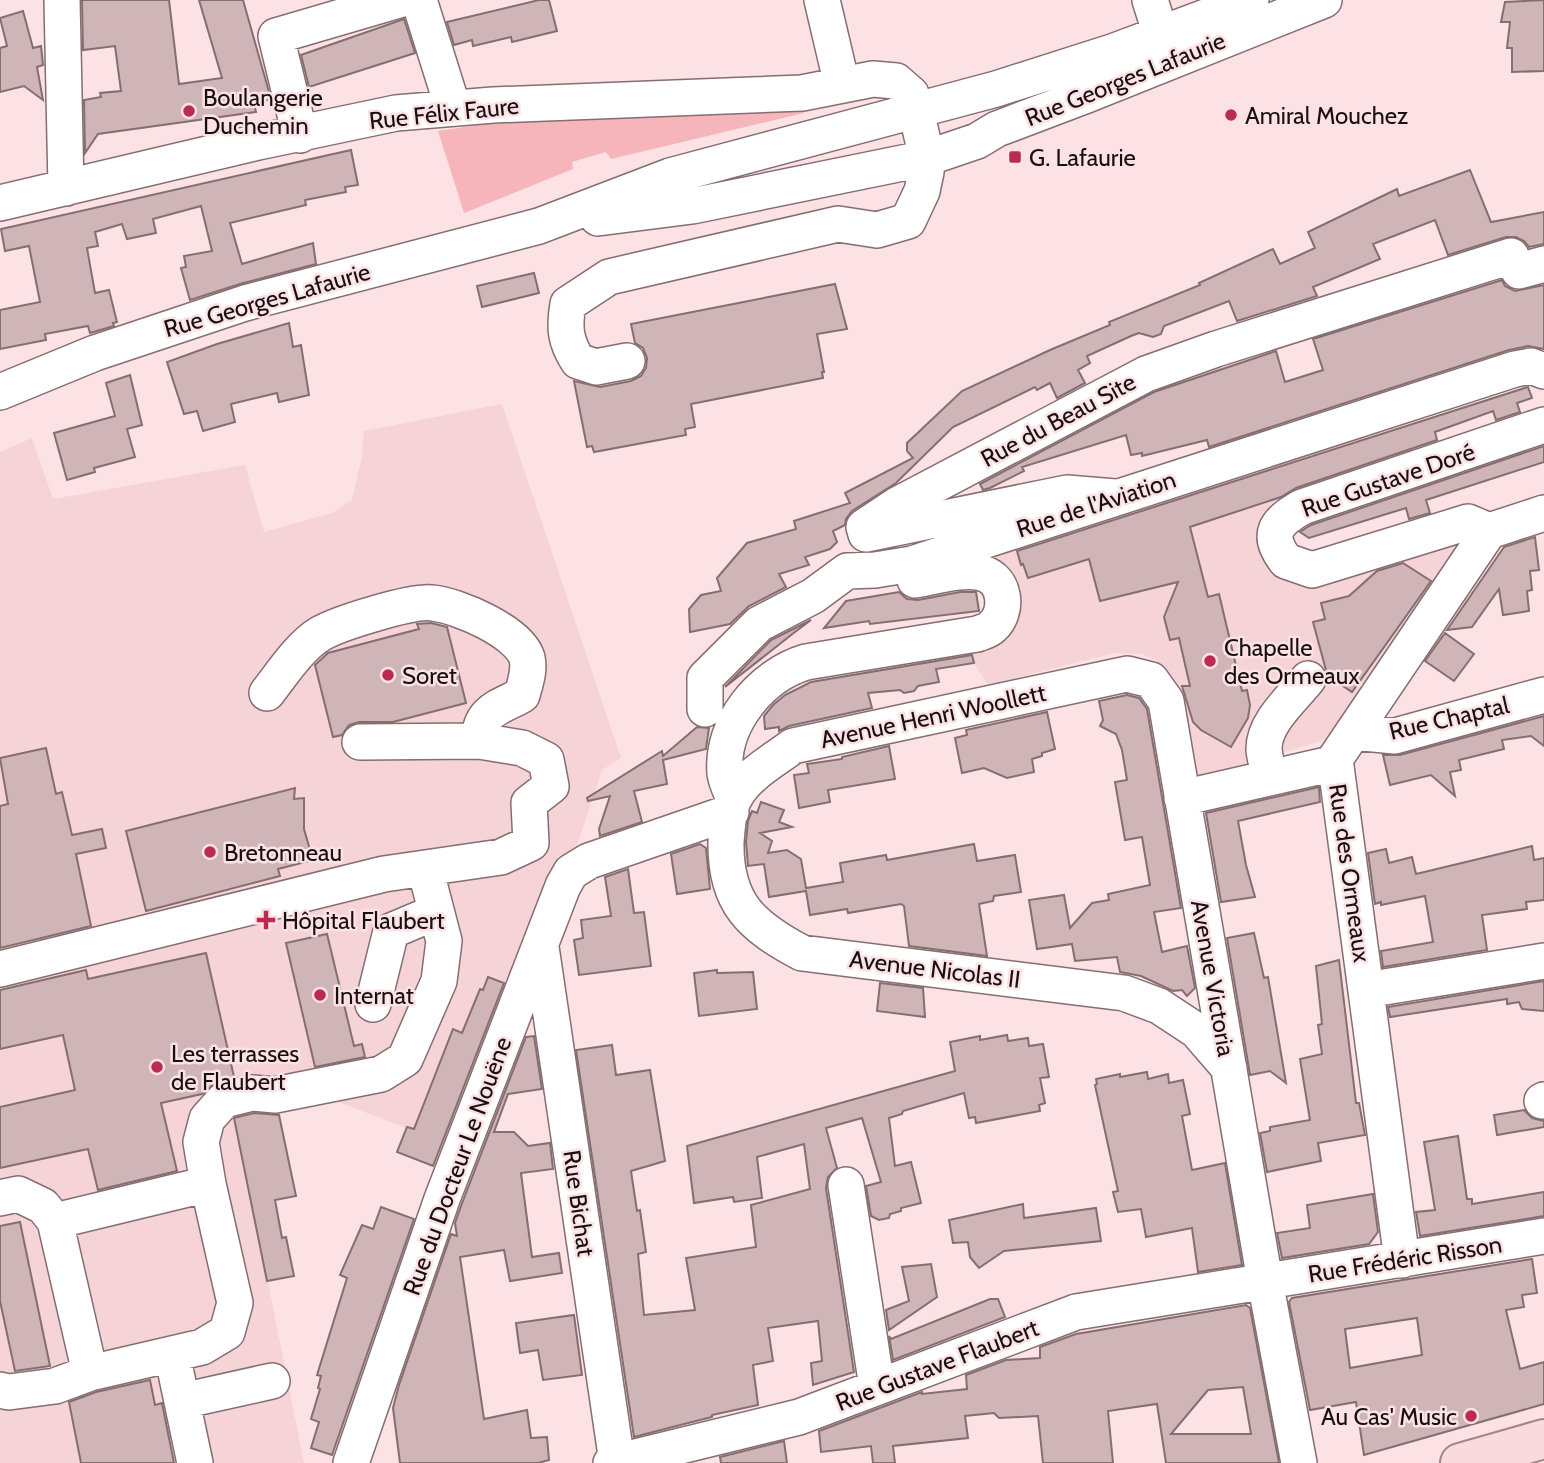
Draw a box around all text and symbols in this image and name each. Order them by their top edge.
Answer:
street label: Rue Georges Lafaurie [1021,26,1229,132]
place label: Boulangerie Duchemin [203,83,323,140]
street label: Rue Félix Faure [368,91,520,135]
place label: Amiral Mouchez [1245,101,1408,130]
marker: Boulangerie Duchemin [181,103,197,119]
marker: Amiral Mouchez [1223,107,1239,123]
place label: G. Lafaurie [1029,143,1136,172]
marker: G. Lafaurie [1007,149,1023,165]
street label: Rue Georges Lafaurie [161,257,373,343]
street label: Rue du Beau Site [976,367,1140,473]
street label: Rue Gustave Doré [1297,437,1479,523]
street label: Rue de l'Aviation [1013,465,1179,543]
place label: Chapelle des Ormeaux [1224,633,1360,690]
marker: Chapelle des Ormeaux [1202,653,1218,669]
place label: Soret [402,661,457,690]
marker: Soret [380,667,396,683]
street label: Avenue Henri Woollett [818,678,1048,754]
street label: Rue Chaptal [1386,690,1512,746]
street label: Rue des Ormeaux [1323,782,1377,965]
place label: Bretonneau [224,838,342,867]
marker: Bretonneau [202,844,218,860]
street label: Avenue Victoria [1185,897,1241,1059]
place label: Hôpital Flaubert [282,906,445,935]
marker: Hôpital Flaubert [256,910,276,930]
street label: Avenue Nicolas II [848,944,1022,994]
place label: Internat [334,981,414,1010]
marker: Internat [312,987,328,1003]
street label: Rue du Docteur Le Nouëne [397,1033,517,1299]
place label: Les terrasses de Flaubert [171,1039,299,1096]
marker: Les terrasses de Flaubert [149,1059,165,1075]
street label: Rue Bichat [557,1148,601,1258]
street label: Rue Frédéric Risson [1306,1229,1504,1289]
street label: Rue Gustave Flaubert [831,1313,1043,1417]
place label: Au Cas' Music [1321,1402,1457,1431]
marker: Au Cas' Music [1463,1408,1479,1424]

